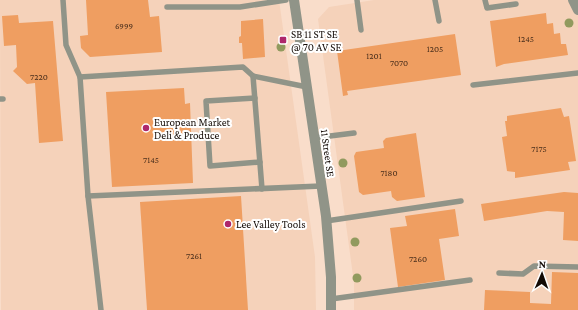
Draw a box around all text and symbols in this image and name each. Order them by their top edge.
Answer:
house number: 6999 [115,21,133,31]
place label: SB 11 ST SE @ 70 AV SE [291,28,342,54]
house number: 1245 [518,34,534,44]
marker: SB 11 ST SE @ 70 AV SE [278,35,288,45]
house number: 1205 [427,44,443,54]
house number: 1201 [366,51,382,61]
house number: 7070 [390,58,408,68]
house number: 7220 [30,72,48,82]
place label: European Market Deli & Produce [154,116,231,141]
marker: European Market Deli & Produce [141,123,151,133]
street label: 11 Street SE [319,128,337,178]
house number: 7175 [531,144,547,154]
house number: 7145 [143,155,159,165]
house number: 7180 [380,168,398,178]
place label: Lee Valley Tools [236,218,306,231]
marker: Lee Valley Tools [223,219,233,229]
house number: 7261 [186,251,202,261]
house number: 7260 [409,254,427,264]
north arrow [522,254,562,294]
text: N [538,258,547,270]

